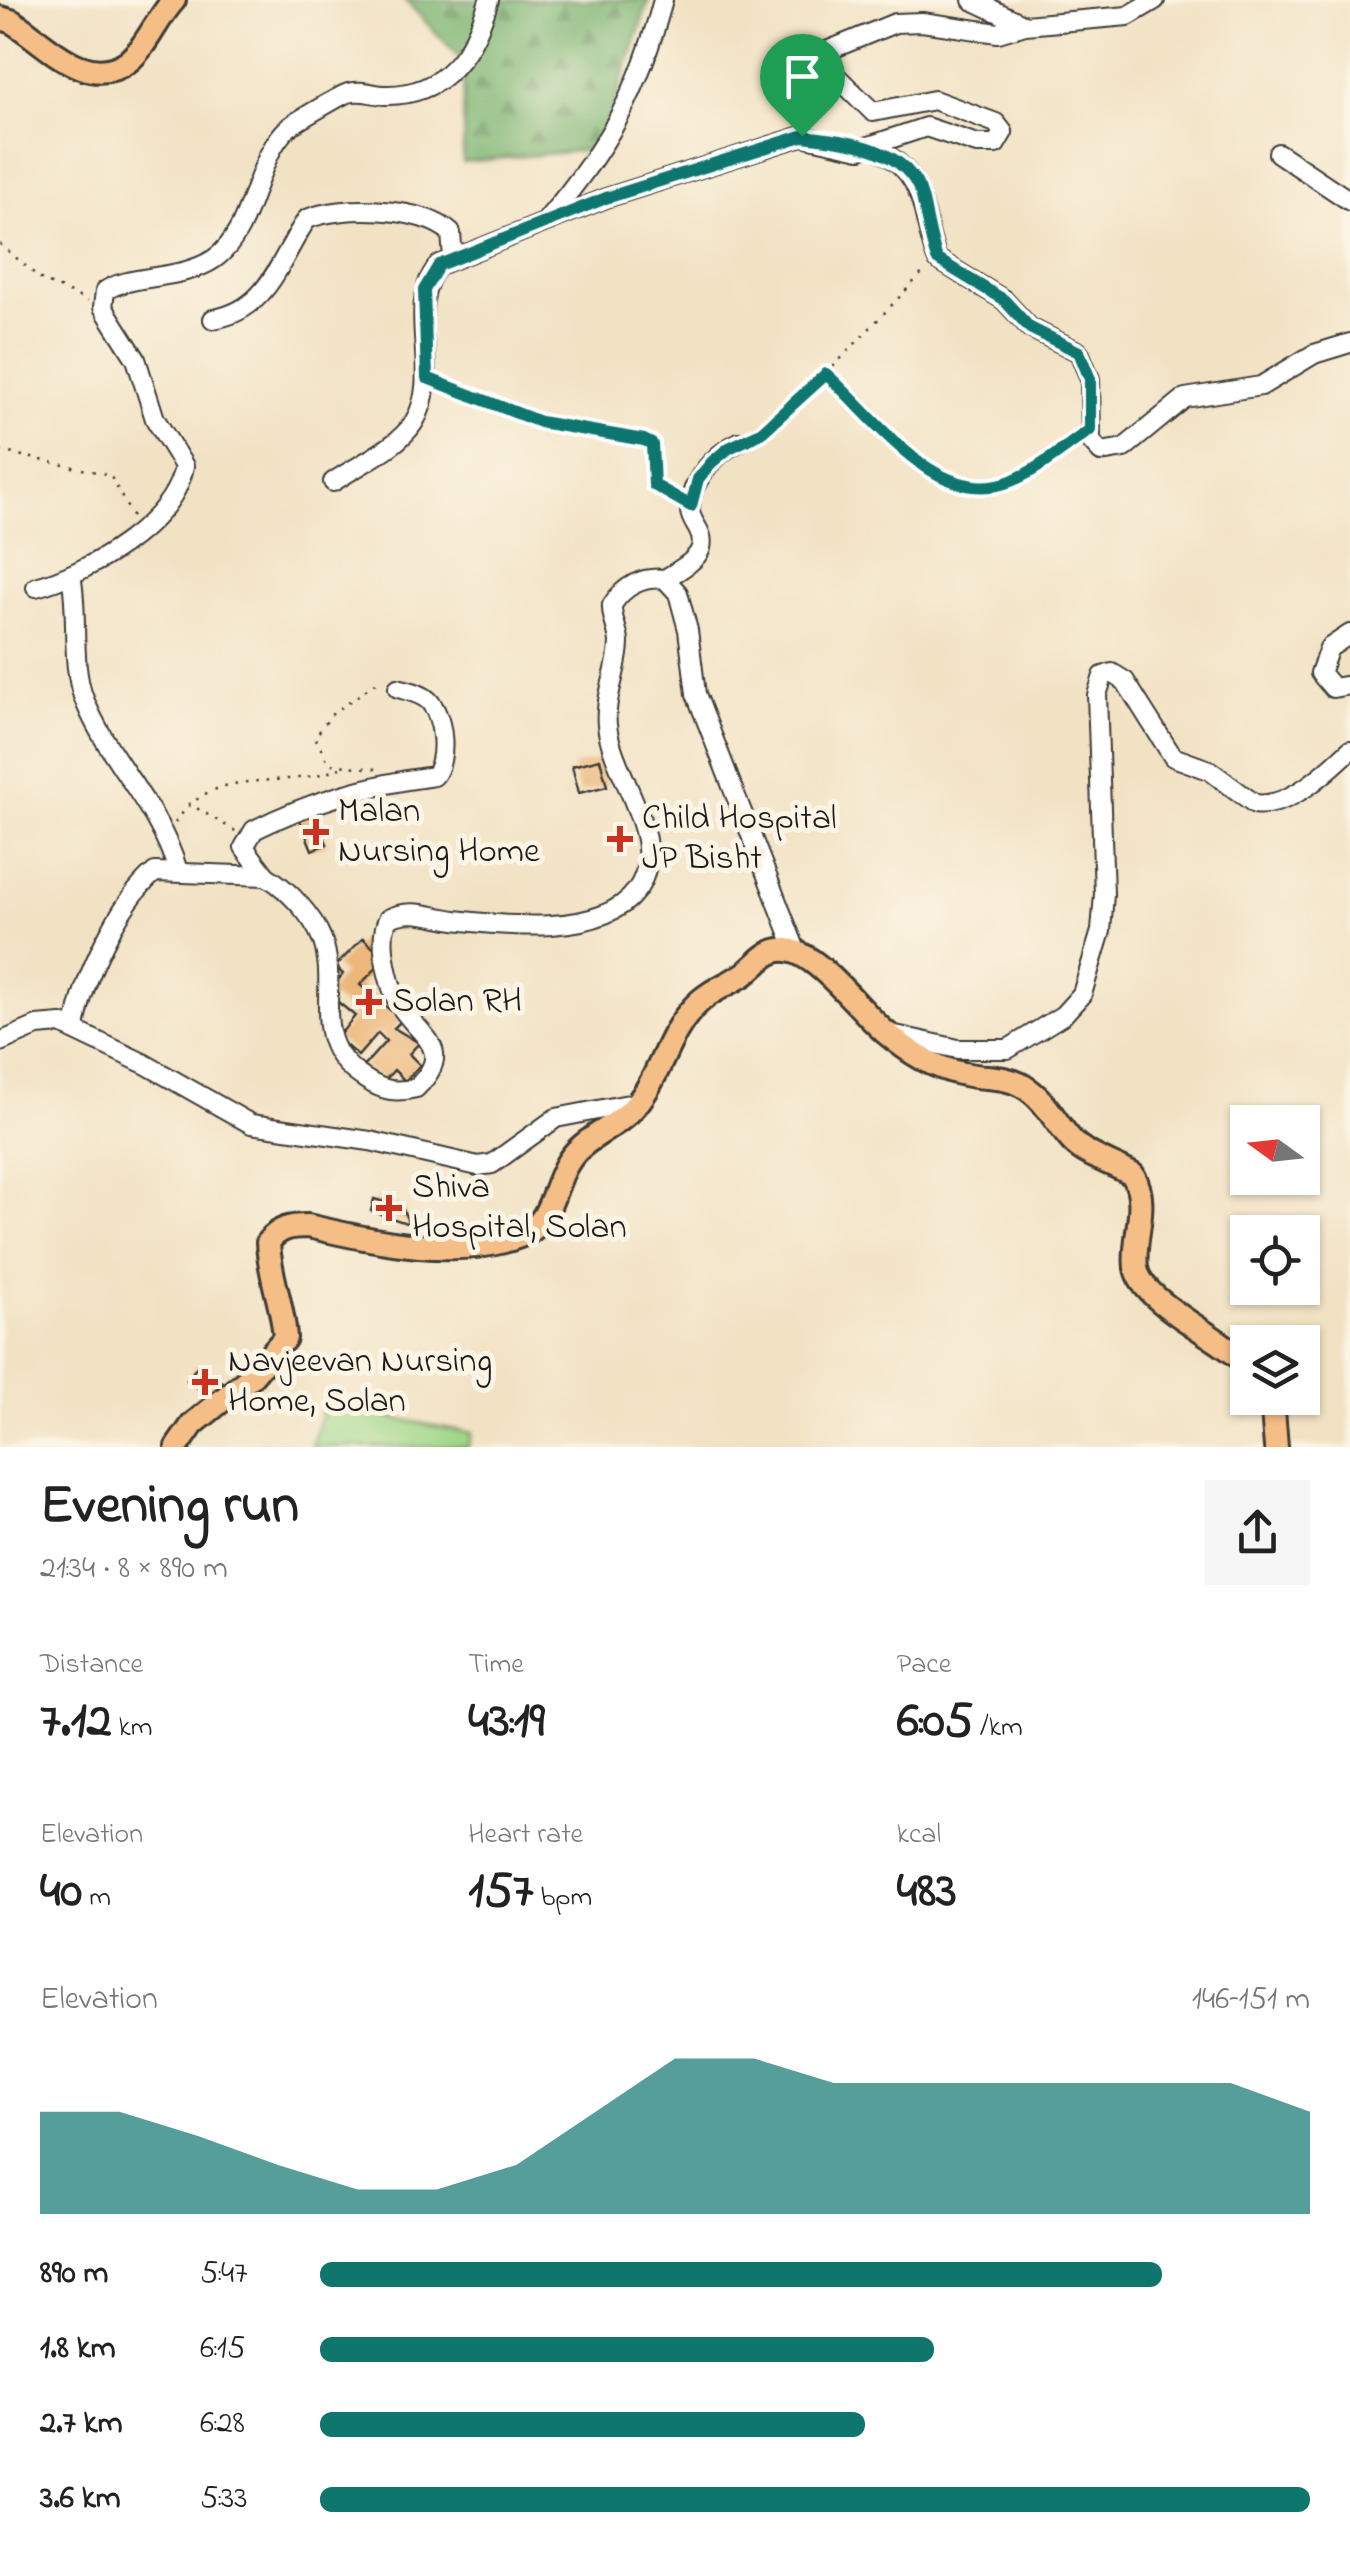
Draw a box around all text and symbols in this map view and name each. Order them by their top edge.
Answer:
pin [760,34,845,137]
icon: arrive [775,49,830,104]
place label: Malan Nursing Home [338,787,540,878]
place label: Child Hospital JP Bisht [642,794,837,885]
marker: Malan Nursing Home [303,819,329,845]
marker: Child Hospital JP Bisht [607,826,633,852]
place label: Solan RH [392,977,522,1028]
marker: Solan RH [356,989,382,1015]
north arrow [1230,1105,1320,1195]
map controls [1230,1105,1320,1415]
place label: Shiva Hospital, Solan [412,1163,627,1254]
marker: Shiva Hospital, Solan [376,1195,402,1221]
button: locate [1230,1215,1320,1305]
button: layers [1230,1325,1320,1415]
place label: Navjeevan Nursing Home, Solan [228,1337,492,1428]
marker: Navjeevan Nursing Home, Solan [192,1369,218,1395]
text: Evening run [40,1468,299,1548]
button: share [1205,1480,1310,1585]
text: 21:34 · 8 × 890 m [40,1546,228,1593]
text: Distance [40,1645,143,1686]
text: Time [468,1645,524,1686]
text: Pace [897,1645,951,1686]
text: 7.12 [40,1686,112,1759]
text: 43:19 [468,1686,545,1759]
text: 6:05 [897,1686,973,1759]
text: km [112,1708,153,1749]
text: /km [973,1708,1023,1749]
text: Elevation [40,1815,143,1856]
text: Heart rate [468,1815,583,1856]
text: kcal [897,1815,941,1856]
text: 40 [40,1856,82,1929]
text: 157 [468,1856,533,1929]
text: 483 [897,1856,957,1929]
text: m [82,1878,111,1919]
text: bpm [533,1878,592,1919]
text: Elevation [40,1977,158,2024]
text: 146–151 m [1192,1977,1310,2024]
text: 890 m [40,2251,108,2298]
text: 5:47 [200,2251,247,2298]
text: 1.8 km [40,2326,116,2373]
text: 6:15 [200,2326,245,2373]
text: 2.7 km [40,2401,122,2448]
text: 6:28 [200,2401,245,2448]
text: 3.6 km [40,2476,121,2523]
text: 5:33 [200,2476,247,2523]

